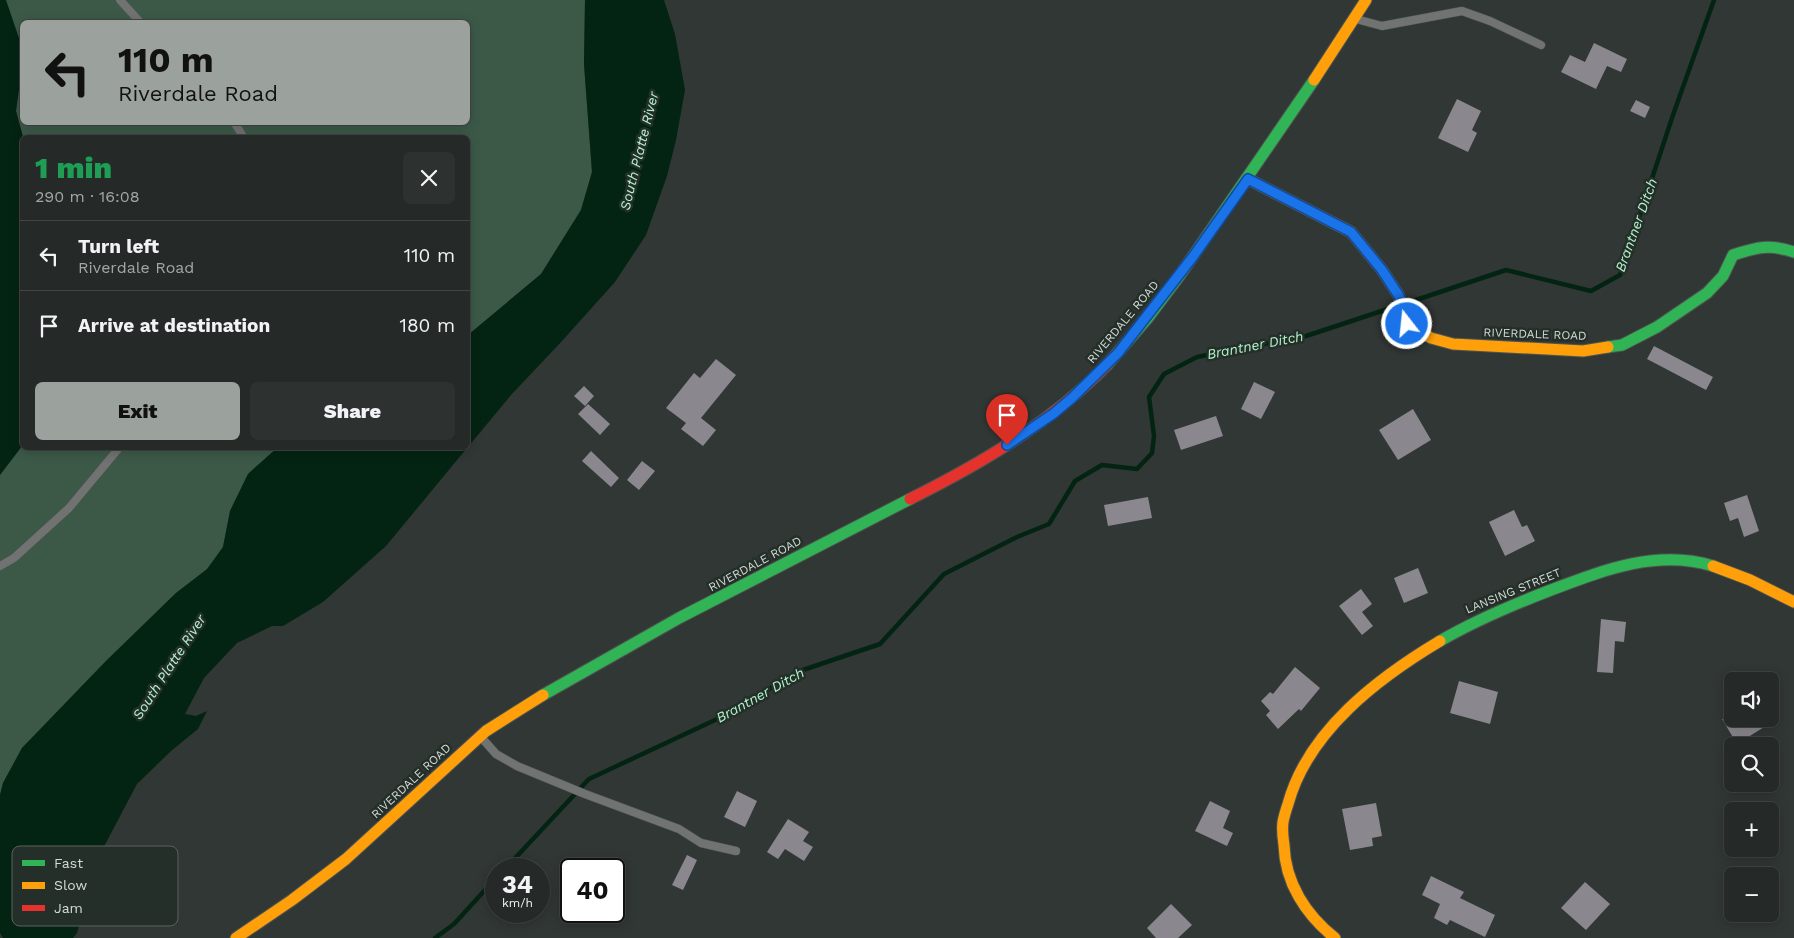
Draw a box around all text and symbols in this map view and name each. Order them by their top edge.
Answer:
text: 110 m [118,39,214,81]
icon: left [35,40,100,105]
text: Riverdale Road [118,81,278,106]
water label: South Platte River [617,90,662,212]
text: 1 min [35,150,112,185]
button: close [403,152,455,204]
water label: Brantner Ditch [1612,176,1660,274]
text: 290 m · 16:08 [35,187,140,206]
text: Turn left [78,235,159,258]
icon: left [35,242,63,270]
text: 110 m [404,244,455,267]
text: Riverdale Road [78,258,194,277]
street label: RIVERDALE ROAD [1084,278,1162,366]
position arrow [1380,297,1432,349]
icon: arrive [35,312,63,340]
text: Arrive at destination [78,314,270,337]
text: 180 m [399,314,455,337]
street label: RIVERDALE ROAD [1483,325,1587,343]
water label: Brantner Ditch [1205,328,1305,362]
button: Exit [35,382,240,440]
button: Share [250,382,455,440]
pin [986,394,1028,445]
icon: arrive [993,401,1021,429]
street label: RIVERDALE ROAD [706,534,804,594]
street label: LANSING STREET [1463,565,1563,617]
water label: South Platte River [129,611,209,722]
water label: Brantner Ditch [713,664,807,726]
map controls [1724,672,1779,922]
button: sound [1724,672,1779,727]
button: search [1724,737,1779,792]
street label: RIVERDALE ROAD [368,741,454,821]
button: + [1724,802,1779,857]
legend [12,846,178,926]
text: Fast [54,855,83,871]
speed limit sign: 40 [560,858,625,923]
button: − [1724,867,1779,922]
text: 34 [502,870,533,899]
text: Slow [54,877,87,893]
text: km/h [502,896,533,910]
text: Jam [54,900,83,916]

